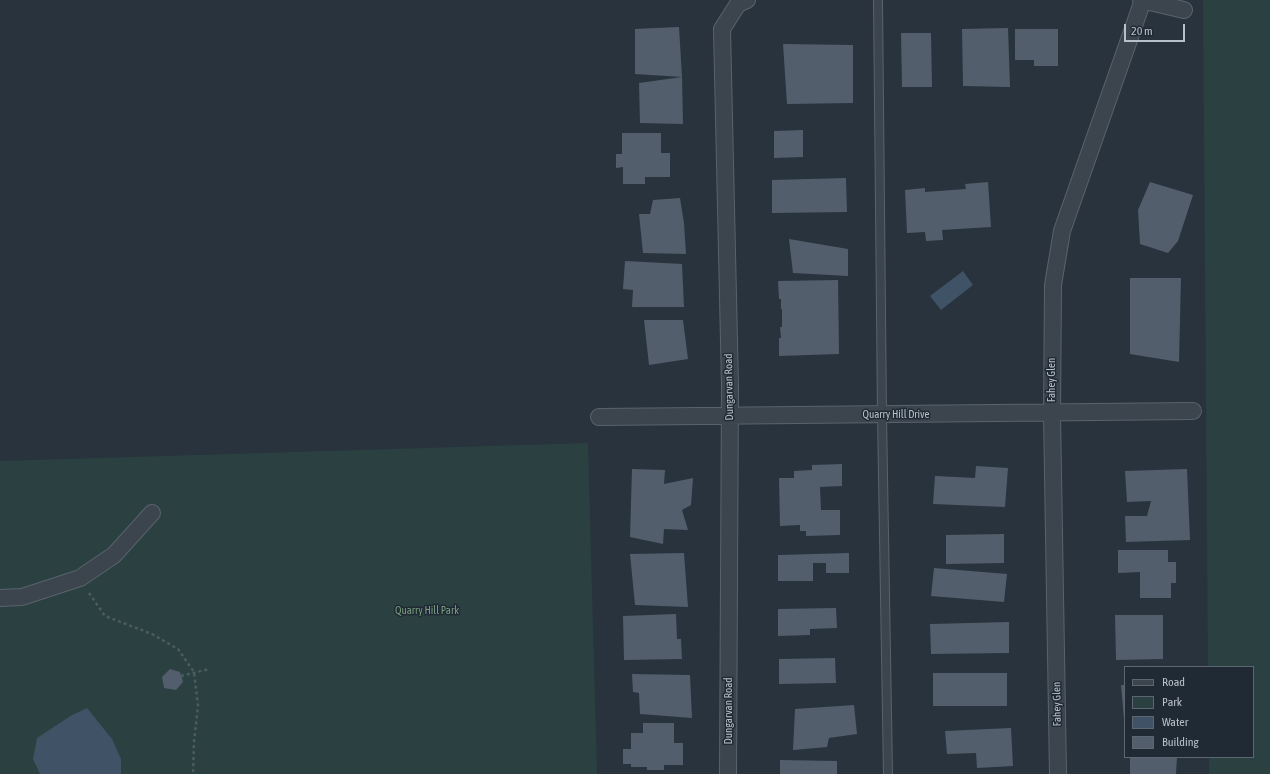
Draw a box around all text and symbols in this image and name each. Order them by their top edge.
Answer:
scale bar [1126,16,1187,42]
text: 20 m [1131,24,1153,38]
street label: Dungarvan Road [722,353,736,421]
street label: Fahey Glen [1045,358,1059,402]
street label: Quarry Hill Drive [863,408,929,422]
park label: Quarry Hill Park [395,604,459,618]
legend [1124,666,1254,758]
text: Road [1162,675,1185,689]
street label: Dungarvan Road [722,677,736,745]
street label: Fahey Glen [1050,682,1064,726]
text: Park [1162,695,1182,709]
text: Water [1162,715,1188,729]
text: Building [1162,735,1199,749]

